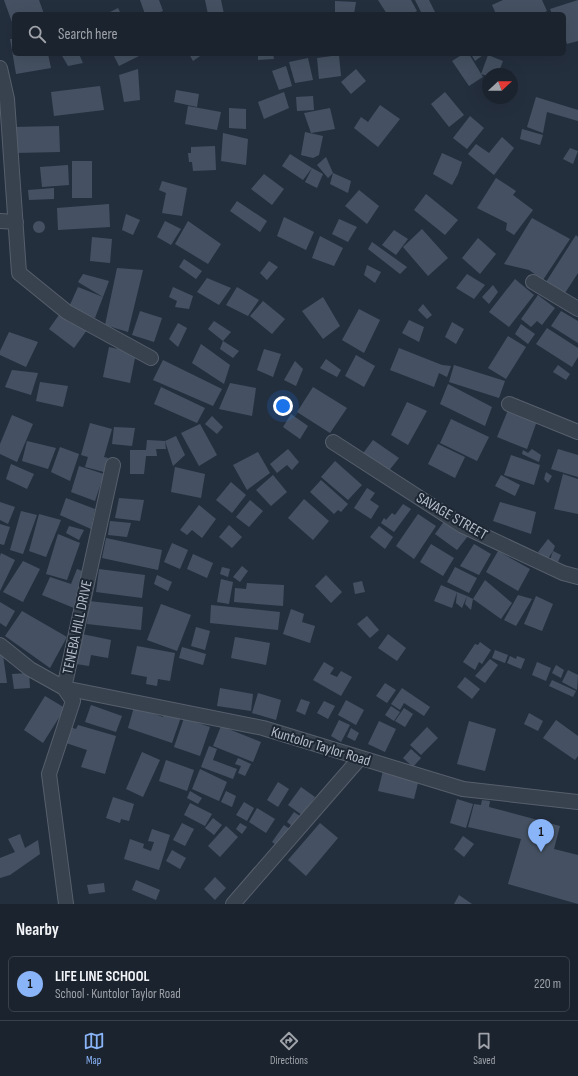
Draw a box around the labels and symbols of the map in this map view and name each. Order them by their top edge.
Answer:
north arrow [482,68,518,104]
your location [273,396,293,416]
street label: SAVAGE STREET [413,488,491,544]
street label: TENEBA HILL DRIVE [58,578,97,676]
street label: Kuntolor Taylor Road [269,722,373,771]
pin: 1 [528,819,554,852]

